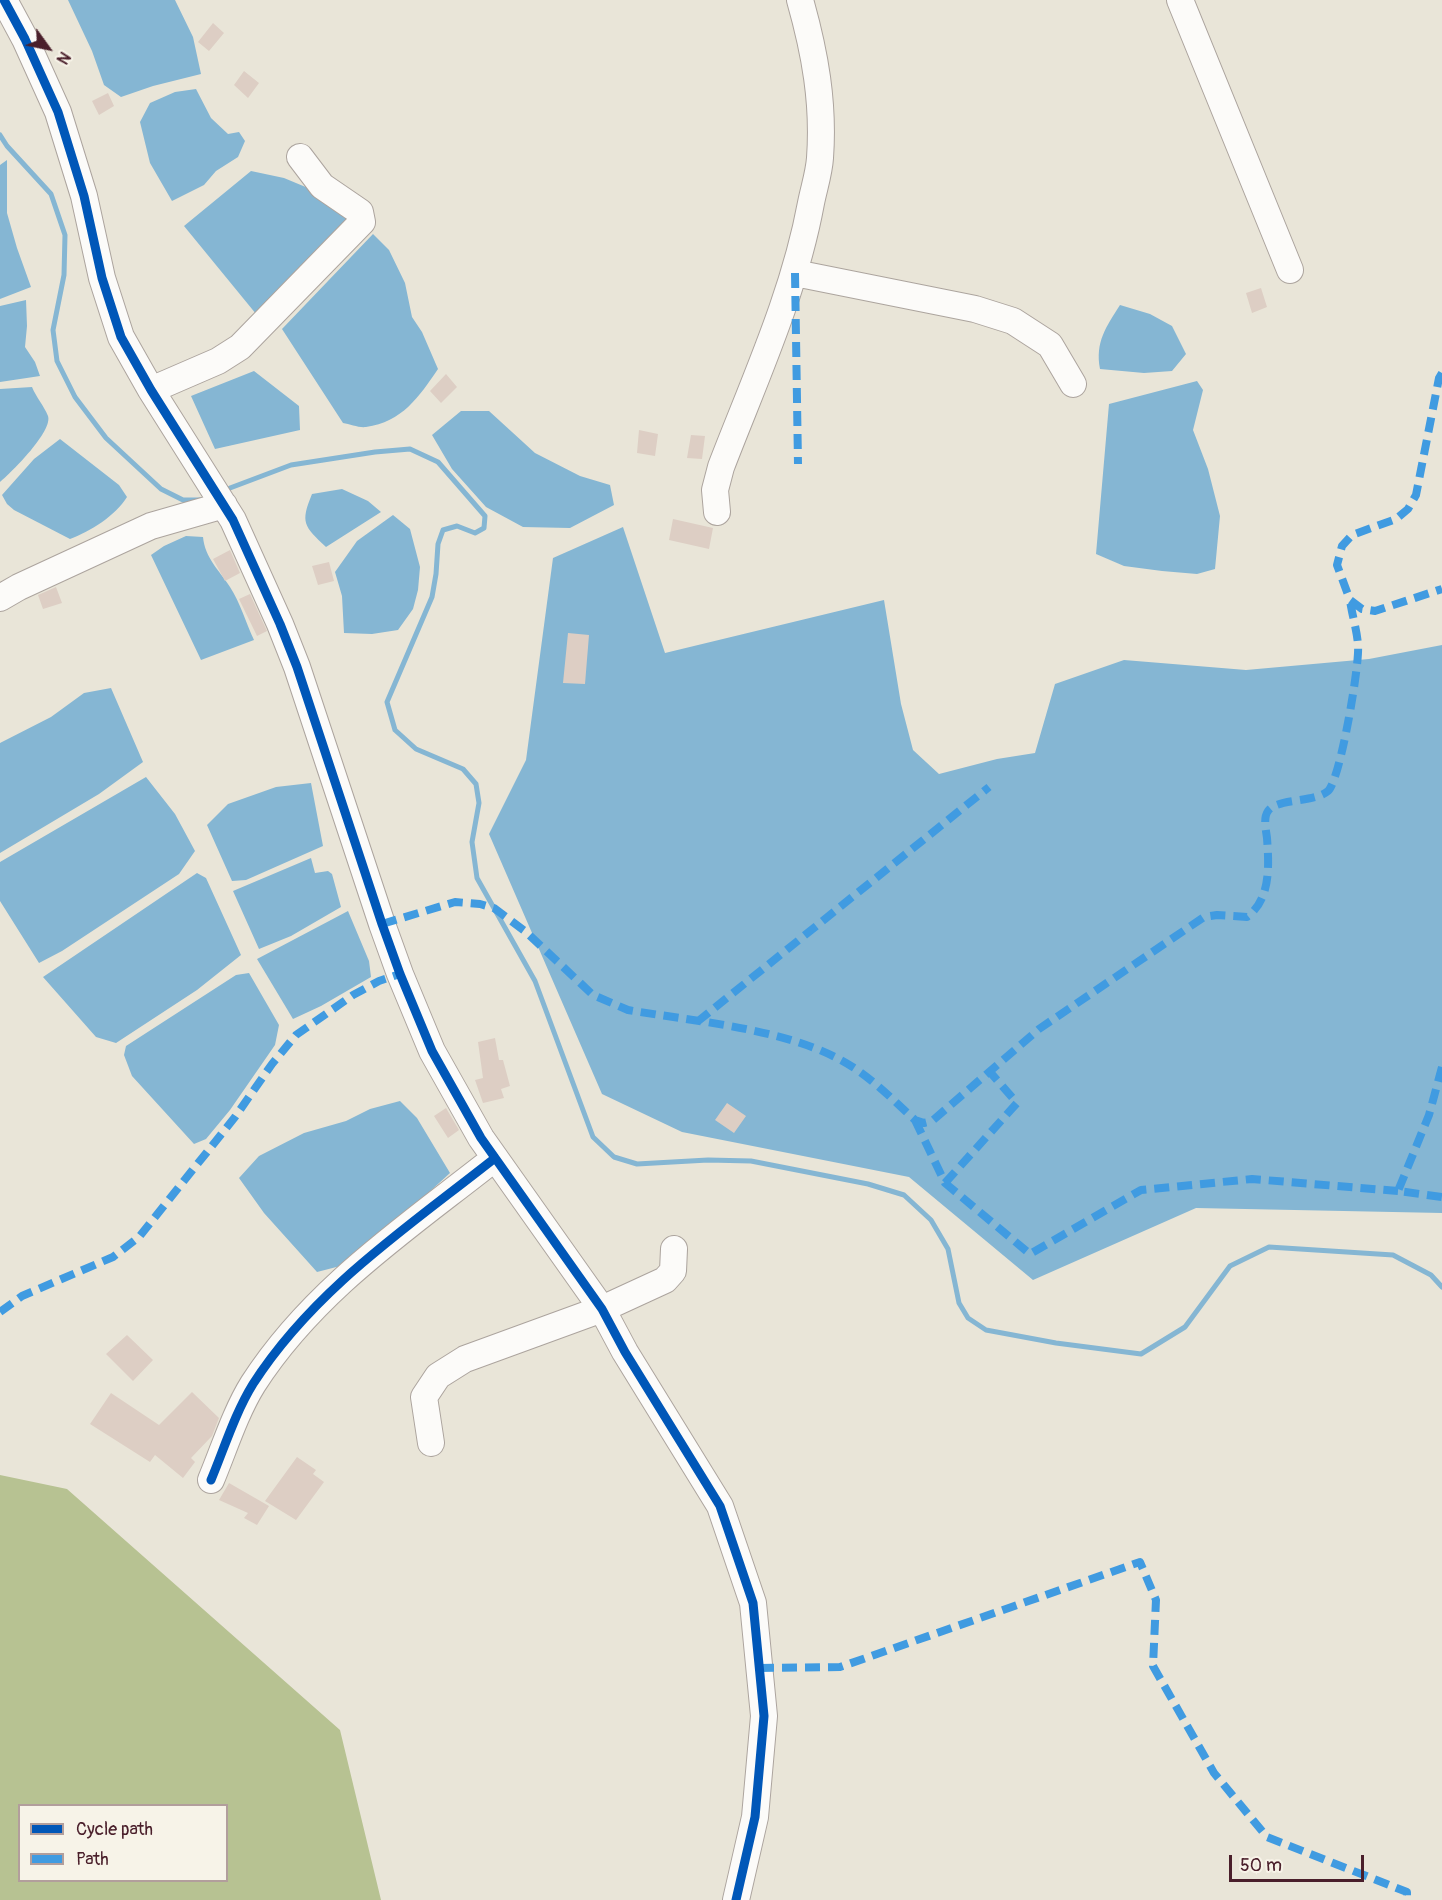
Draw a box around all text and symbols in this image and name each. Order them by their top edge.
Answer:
north arrow [18,18,78,78]
text: N [52,48,74,68]
legend [18,1804,228,1882]
text: Cycle path [76,1818,153,1841]
scale bar [1232,1843,1367,1881]
text: Path [76,1848,109,1871]
text: 50 m [1240,1854,1282,1877]

